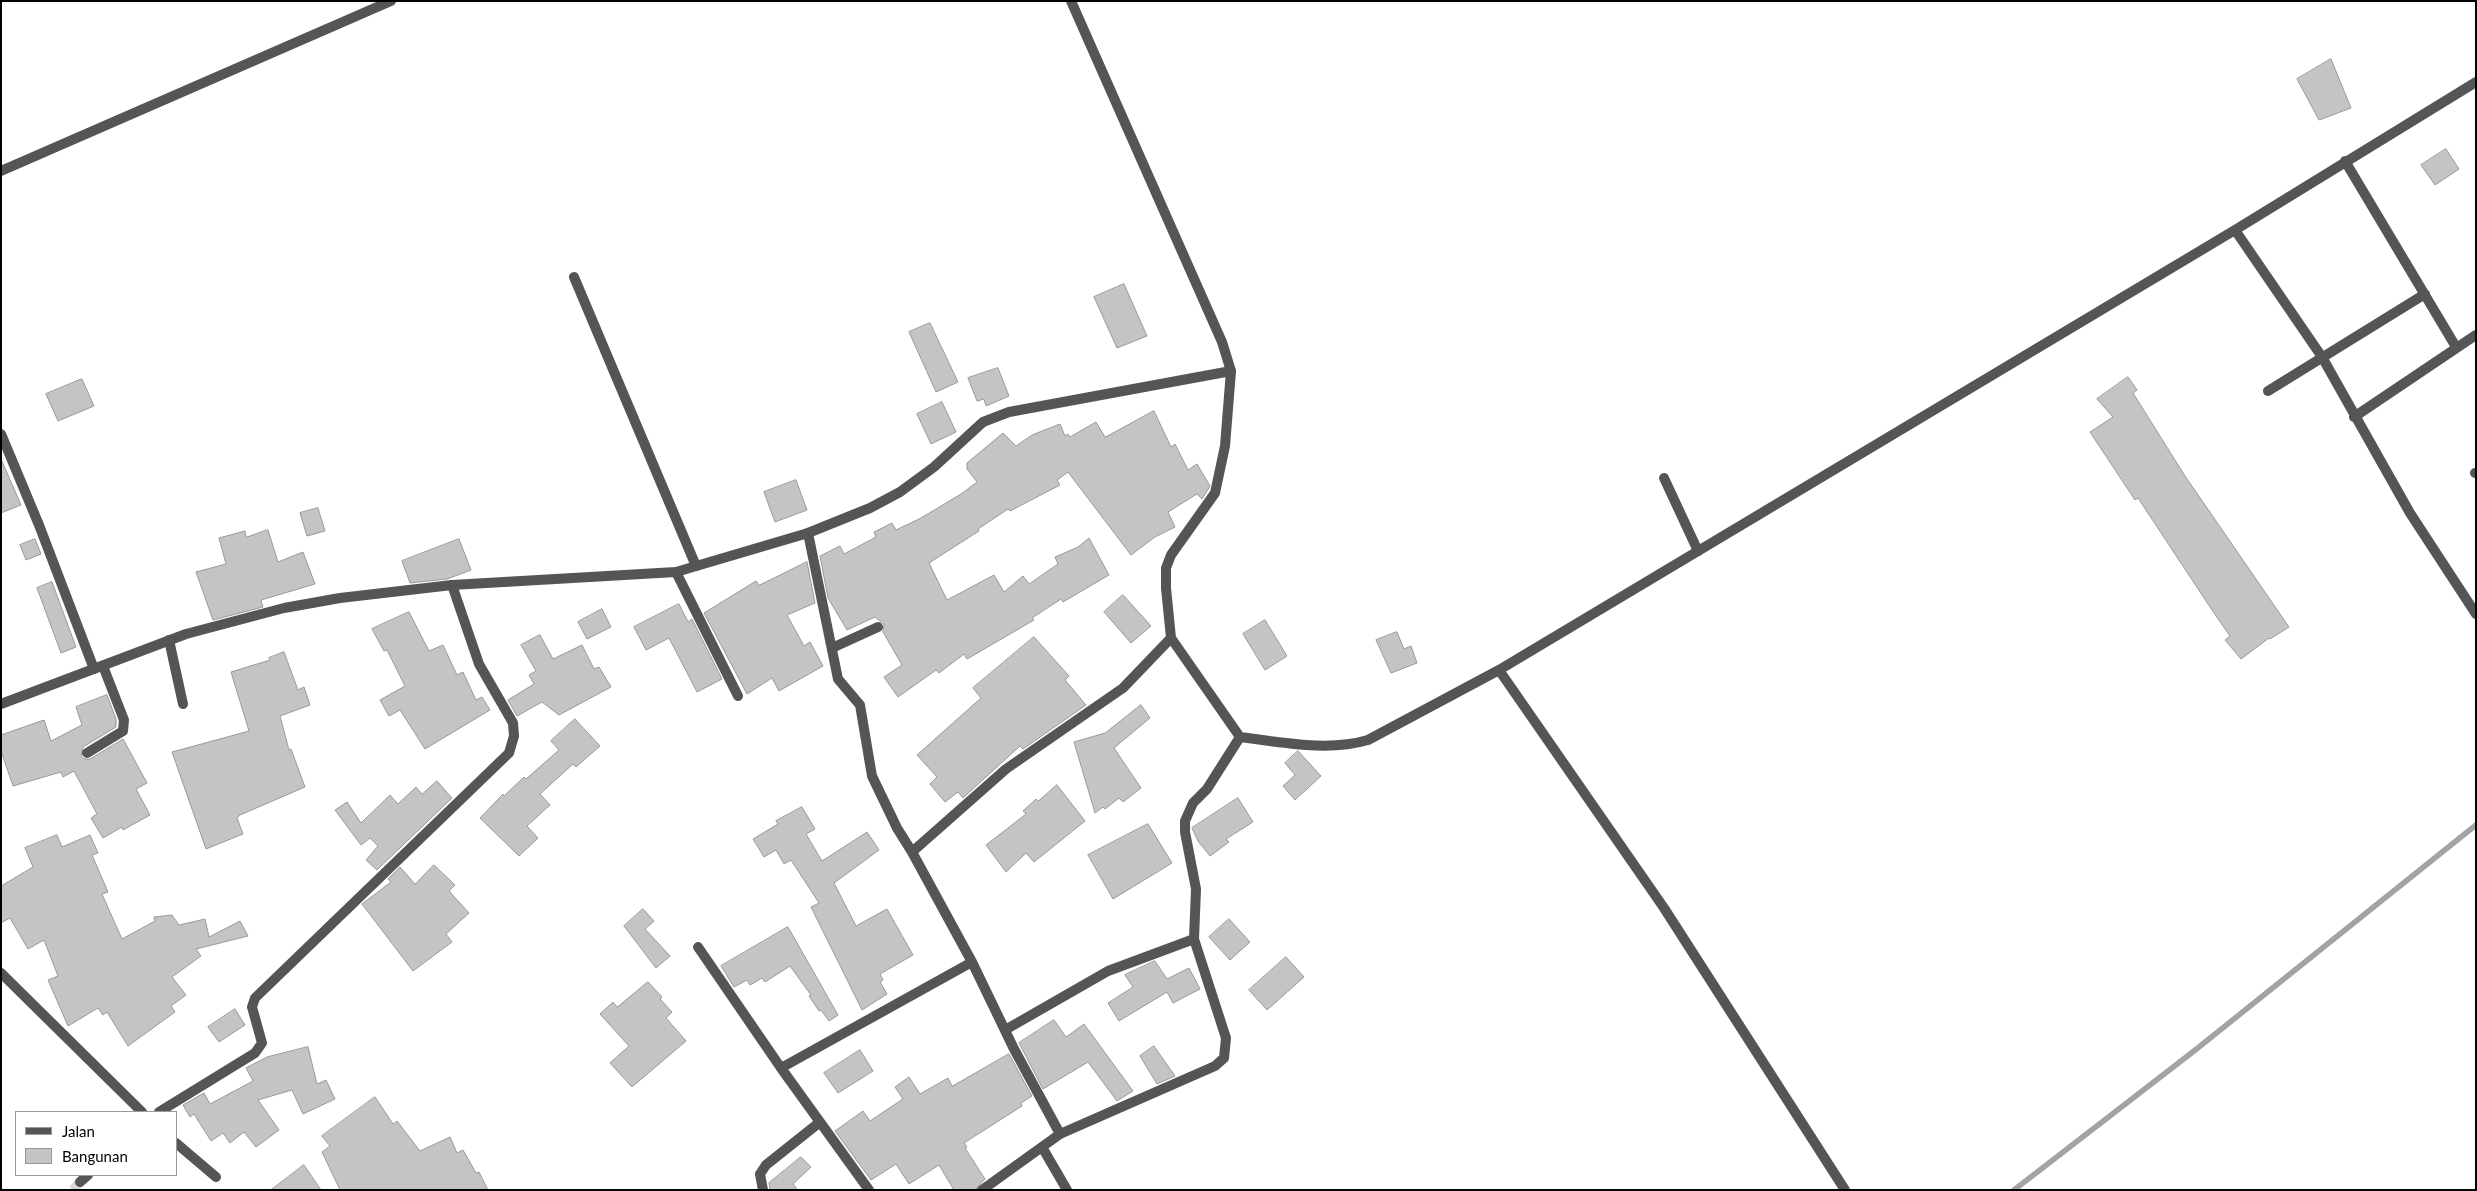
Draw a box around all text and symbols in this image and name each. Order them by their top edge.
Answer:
legend [15,1111,178,1176]
text: Jalan [62,1122,95,1140]
text: Bangunan [62,1147,128,1165]

